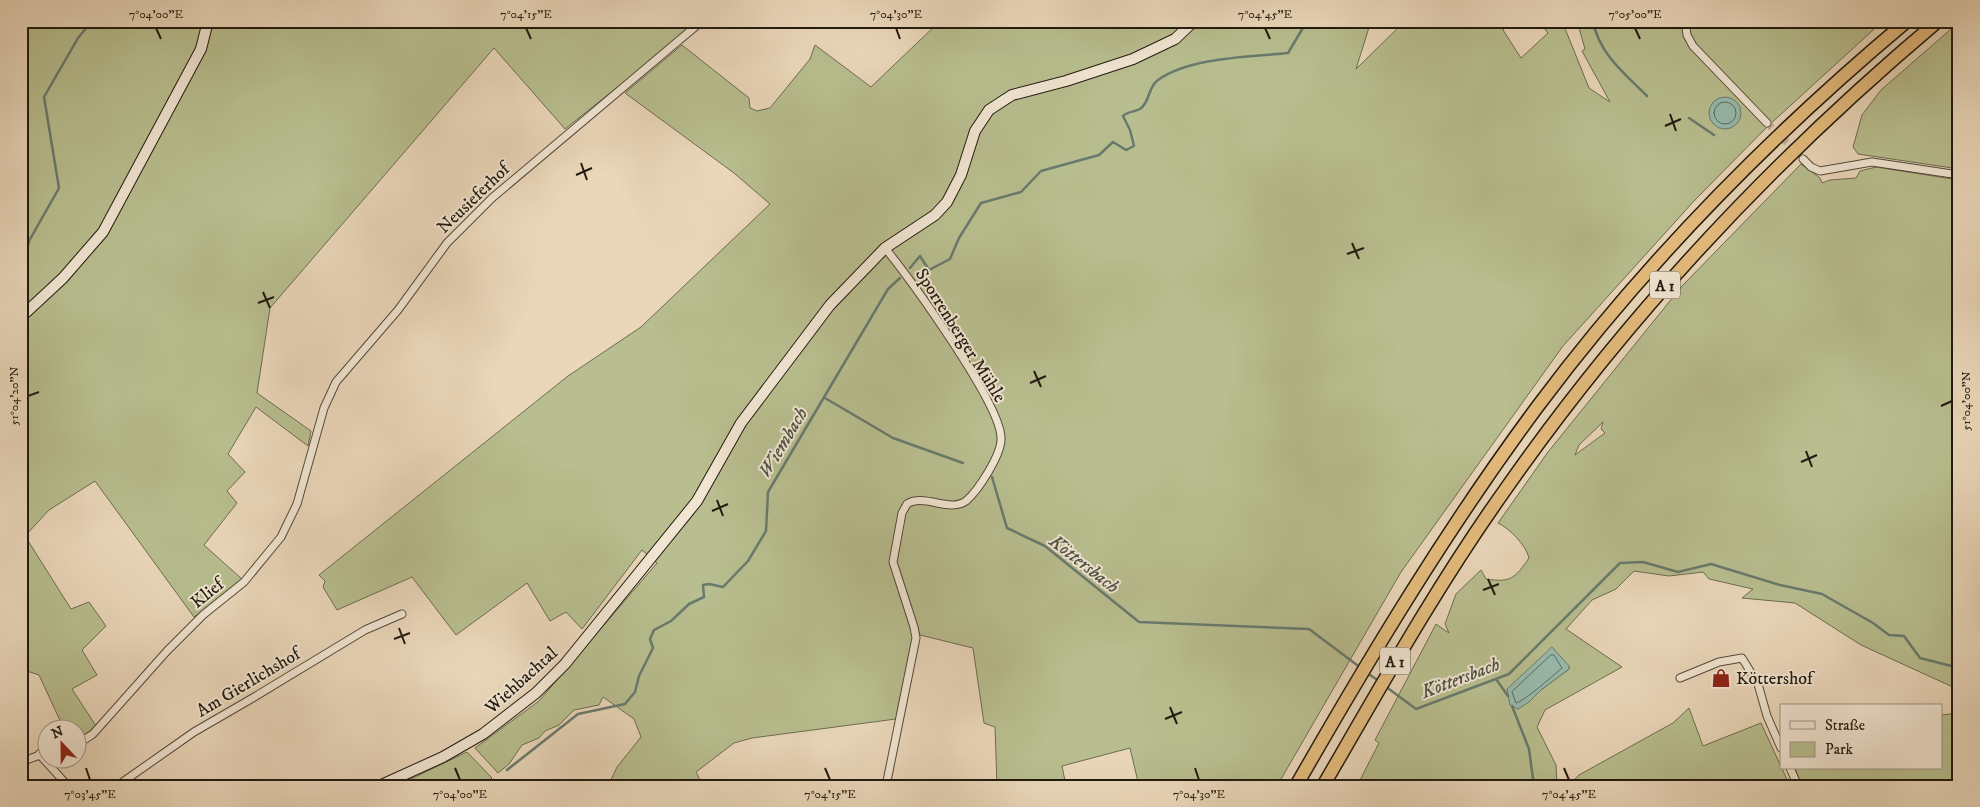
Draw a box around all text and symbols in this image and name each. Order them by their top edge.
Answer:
text: 7°04'00"E [129,7,183,22]
text: 7°04'15"E [500,7,552,22]
text: 7°04'30"E [870,7,922,22]
text: 7°04'45"E [1238,7,1292,22]
text: 7°05'00"E [1608,7,1662,22]
street label: Neusieferhof [433,157,517,239]
street label: Sporrenberger Mühle [910,264,1010,407]
road number: A 1 [1650,272,1680,298]
text: 51°04'20"N [7,366,22,425]
text: 51°04'00"N [1959,371,1974,431]
water label: Wiembach [753,403,813,482]
water label: Köttersbach [1044,529,1124,599]
street label: Klief [187,572,231,614]
street label: Am Gierlichshof [193,642,307,722]
street label: Wiehbachtal [480,642,563,720]
road number: A 1 [1380,648,1410,674]
water label: Köttersbach [1417,653,1503,704]
shop icon: Köttershof [1710,667,1732,689]
place label: Köttershof [1736,668,1816,690]
legend [1780,704,1942,770]
text: Straße [1825,716,1865,735]
north arrow [38,720,88,770]
text: N [49,722,67,743]
text: Park [1825,740,1854,759]
text: 7°03'45"E [64,787,116,802]
text: 7°04'00"E [433,787,487,802]
text: 7°04'15"E [804,787,856,802]
text: 7°04'30"E [1173,787,1225,802]
text: 7°04'45"E [1542,787,1596,802]

